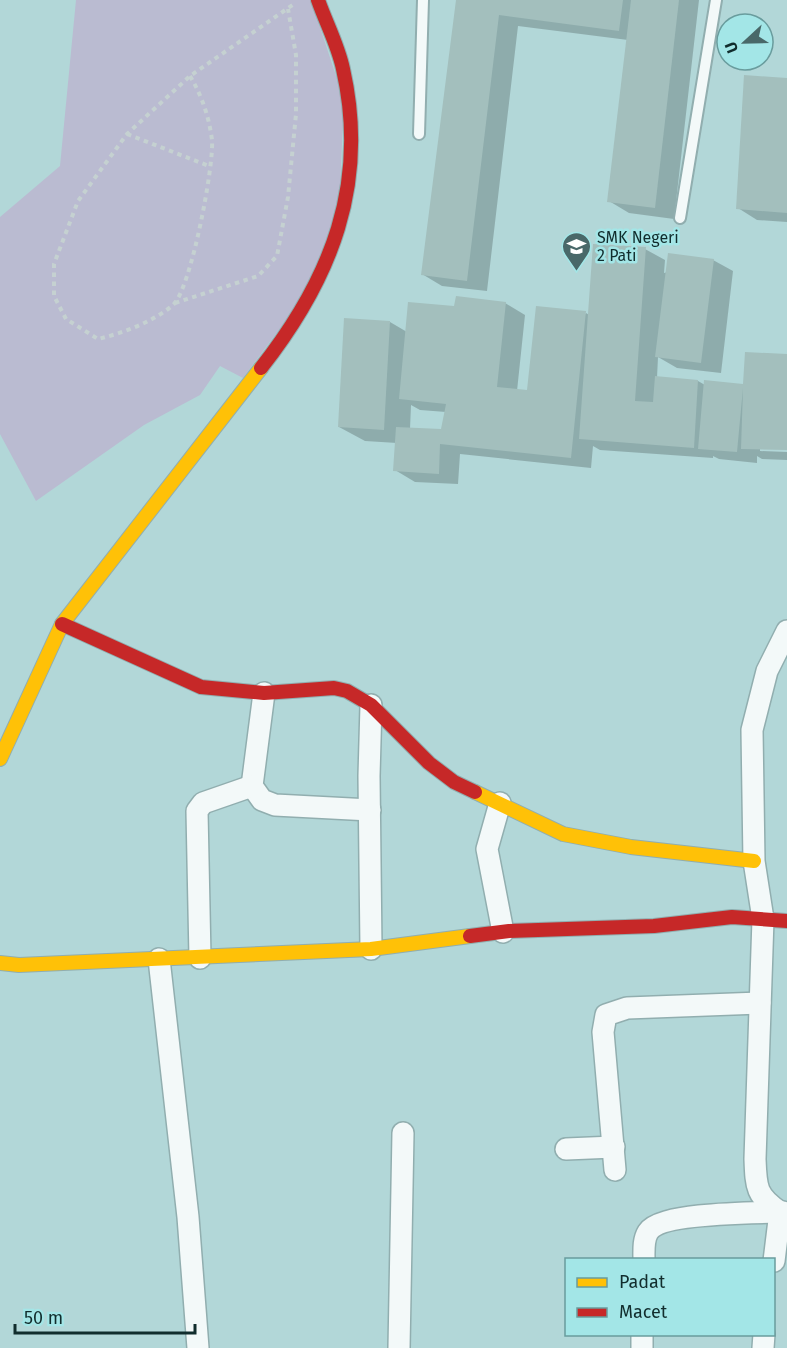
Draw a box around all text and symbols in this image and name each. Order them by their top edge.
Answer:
north arrow [715,12,775,72]
text: U [721,39,742,56]
place label: SMK Negeri 2 Pati [597,228,679,265]
school or university icon: SMK Negeri 2 Pati [560,230,592,272]
legend [565,1258,775,1336]
text: Padat [619,1271,666,1293]
scale bar [15,1297,195,1335]
text: Macet [619,1301,668,1323]
text: 50 m [24,1307,63,1329]

